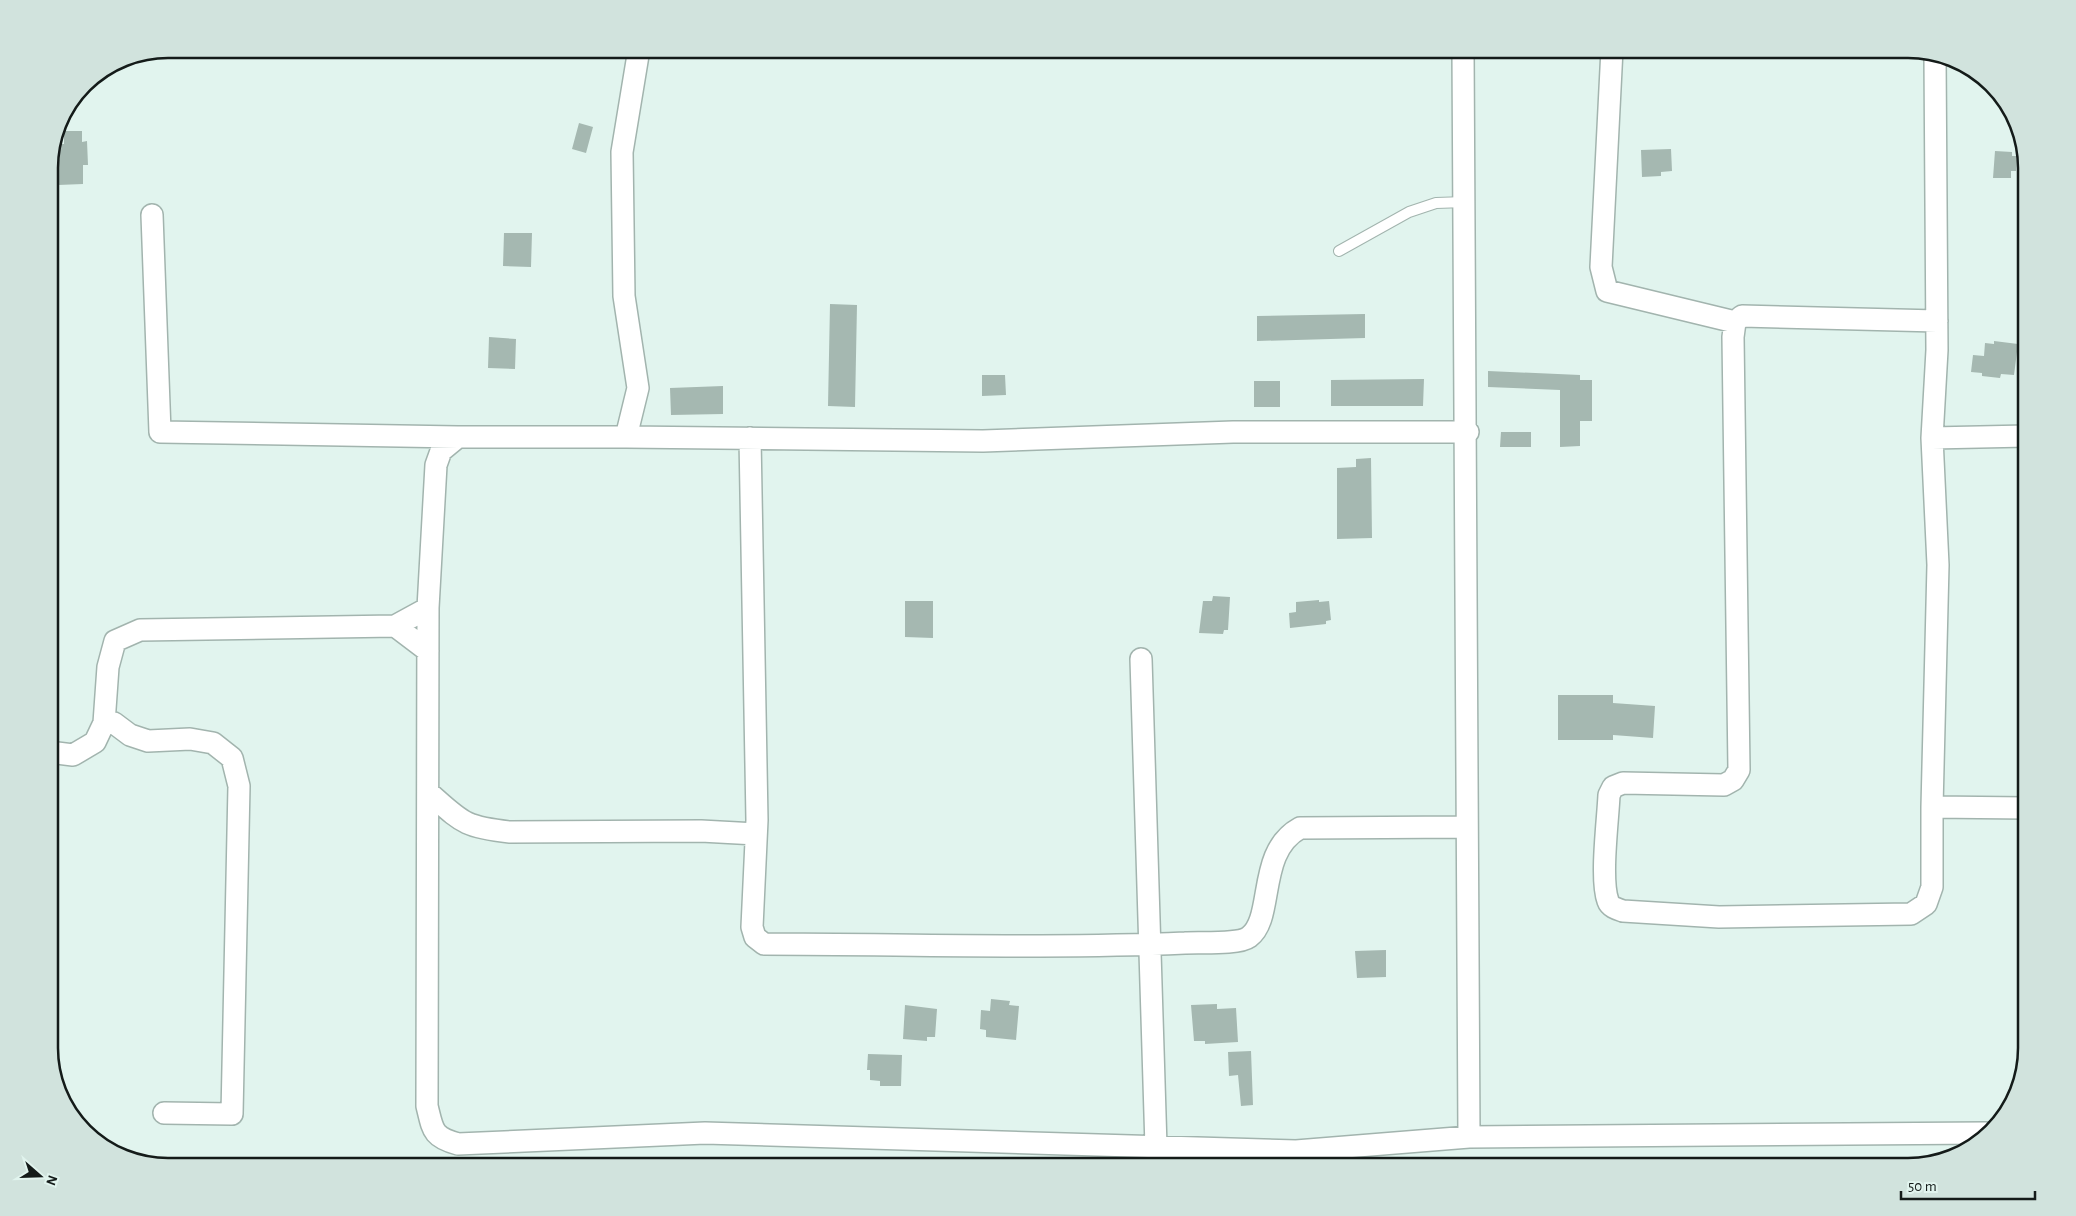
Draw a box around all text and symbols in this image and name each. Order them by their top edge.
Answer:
north arrow [15,1151,65,1201]
scale bar [1901,1168,2035,1200]
text: N [43,1173,60,1187]
text: 50 m [1908,1179,1937,1194]

